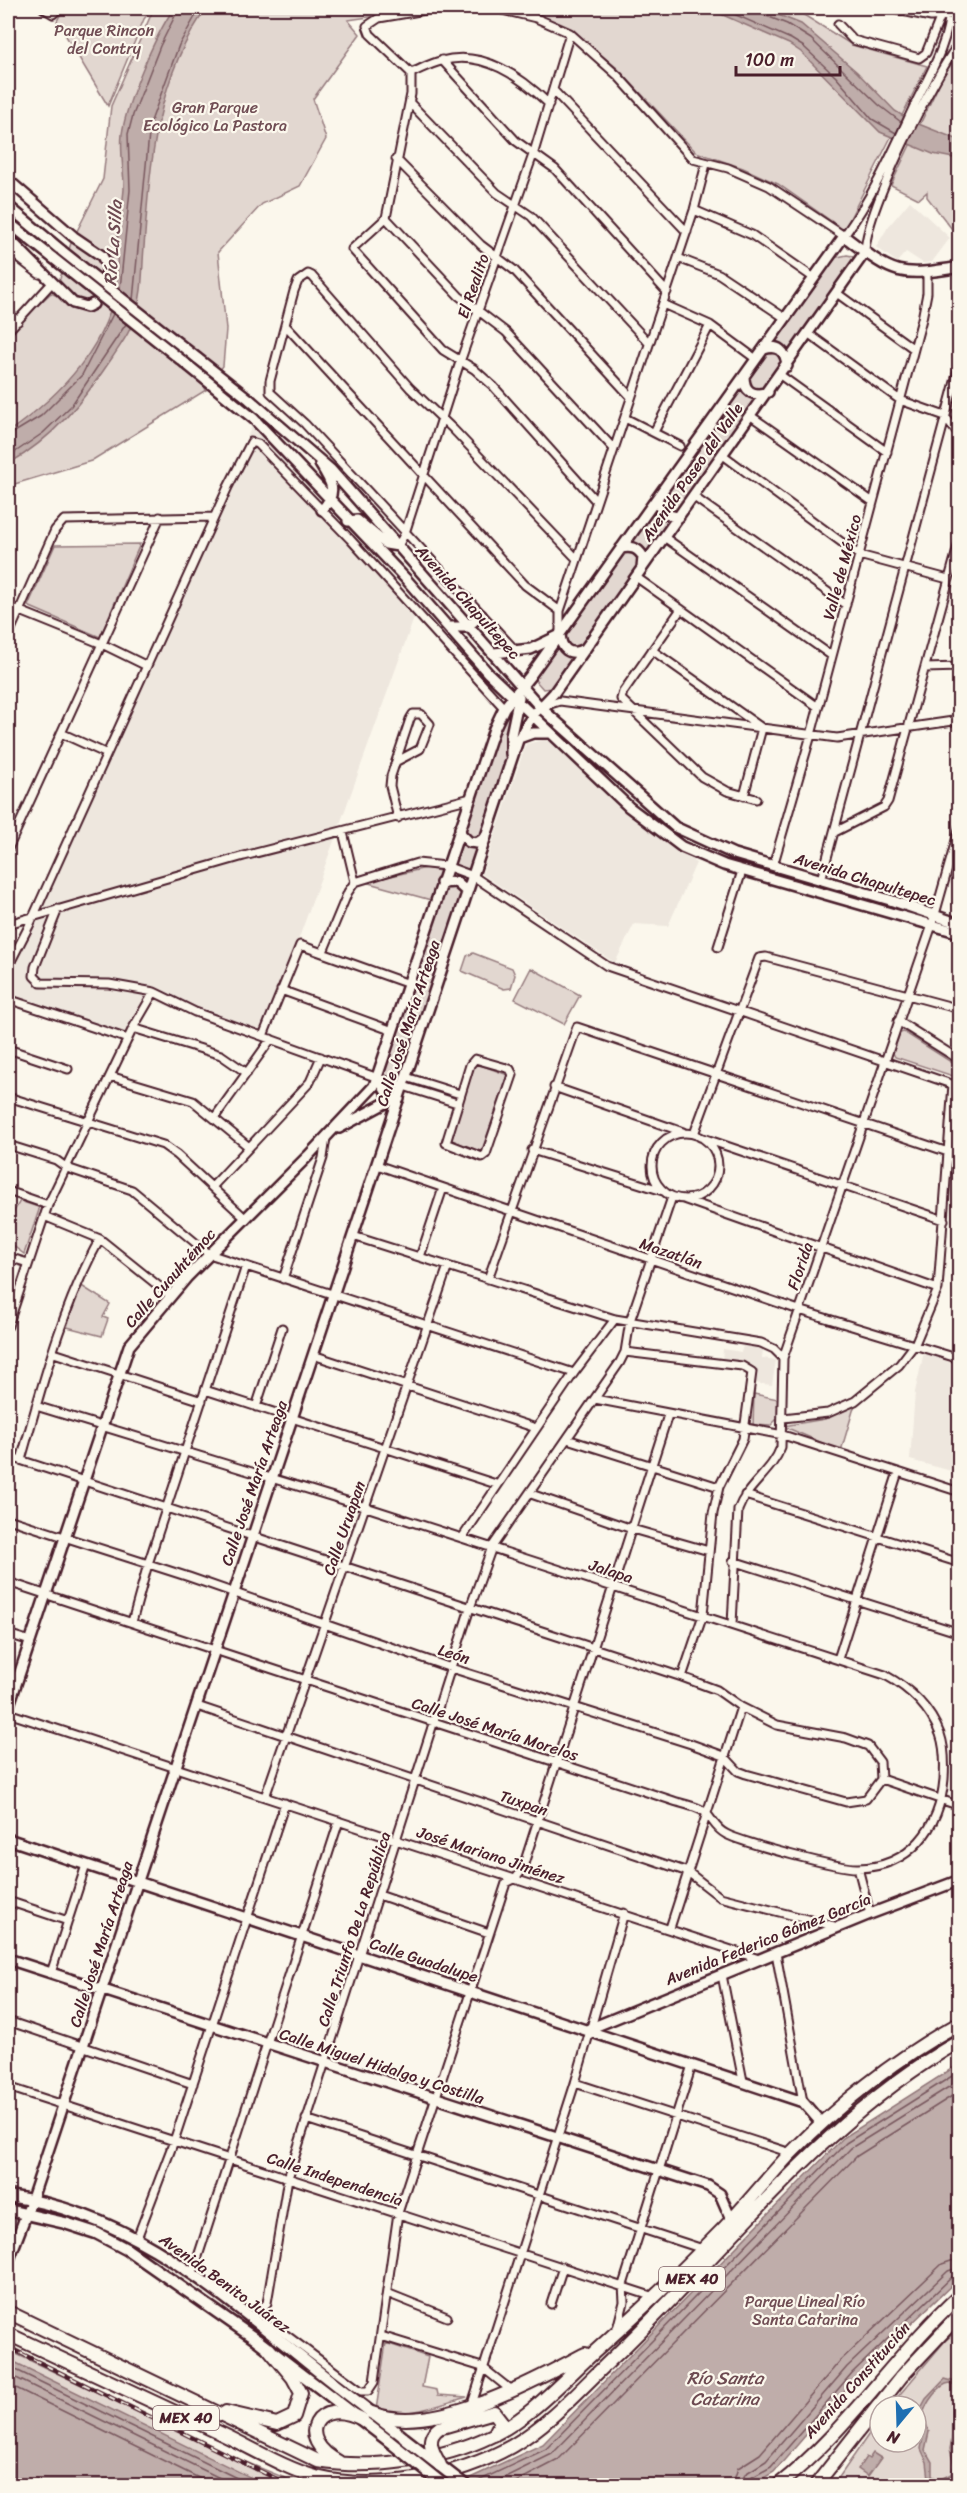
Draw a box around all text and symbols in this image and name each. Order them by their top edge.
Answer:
park label: Parque Rincon del Contry [54,16,154,63]
scale bar [736,39,840,77]
text: 100 m [745,44,794,76]
park label: Gran Parque Ecológico La Pastora [143,93,287,140]
water label: Río La Silla [94,197,132,287]
street label: El Realito [448,250,498,322]
street label: Avenida Paseo del Valle [633,396,751,548]
street label: Valle de México [814,511,870,623]
street label: Avenida Chapultepec [407,537,528,666]
street label: Avenida Chapultepec [789,843,940,914]
street label: Calle José María Arteaga [367,935,449,1110]
street label: Calle Cuauhtémoc [117,1221,223,1335]
street label: Mazatlán [636,1229,707,1277]
street label: Florida [778,1238,822,1294]
street label: Calle José María Arteaga [212,1395,296,1570]
street label: Calle Uruapan [314,1476,374,1579]
street label: Jalapa [584,1550,637,1592]
street label: León [434,1635,474,1673]
street label: Calle José María Morelos [408,1688,583,1770]
street label: Tuxpan [496,1781,552,1825]
street label: José Mariano Jiménez [412,1817,569,1893]
street label: Calle Triunfo De La República [309,1828,399,2030]
street label: Calle José María Arteaga [60,1856,142,2031]
street label: Avenida Federico Gómez García [660,1884,875,1994]
street label: Calle Guadalupe [366,1929,482,1991]
street label: Calle Miguel Hidalgo y Costilla [276,2019,489,2113]
street label: Calle Independencia [263,2143,407,2215]
street label: Avenida Benito Juárez [152,2225,297,2341]
road number: MEX 40 [659,2267,725,2291]
park label: Parque Lineal Río Santa Catarina [745,2287,865,2334]
street label: Avenida Constitución [796,2314,918,2446]
water label: Río Santa Catarina [687,2362,765,2415]
north arrow [868,2394,928,2454]
road number: MEX 40 [153,2406,219,2430]
text: N [882,2422,904,2454]

